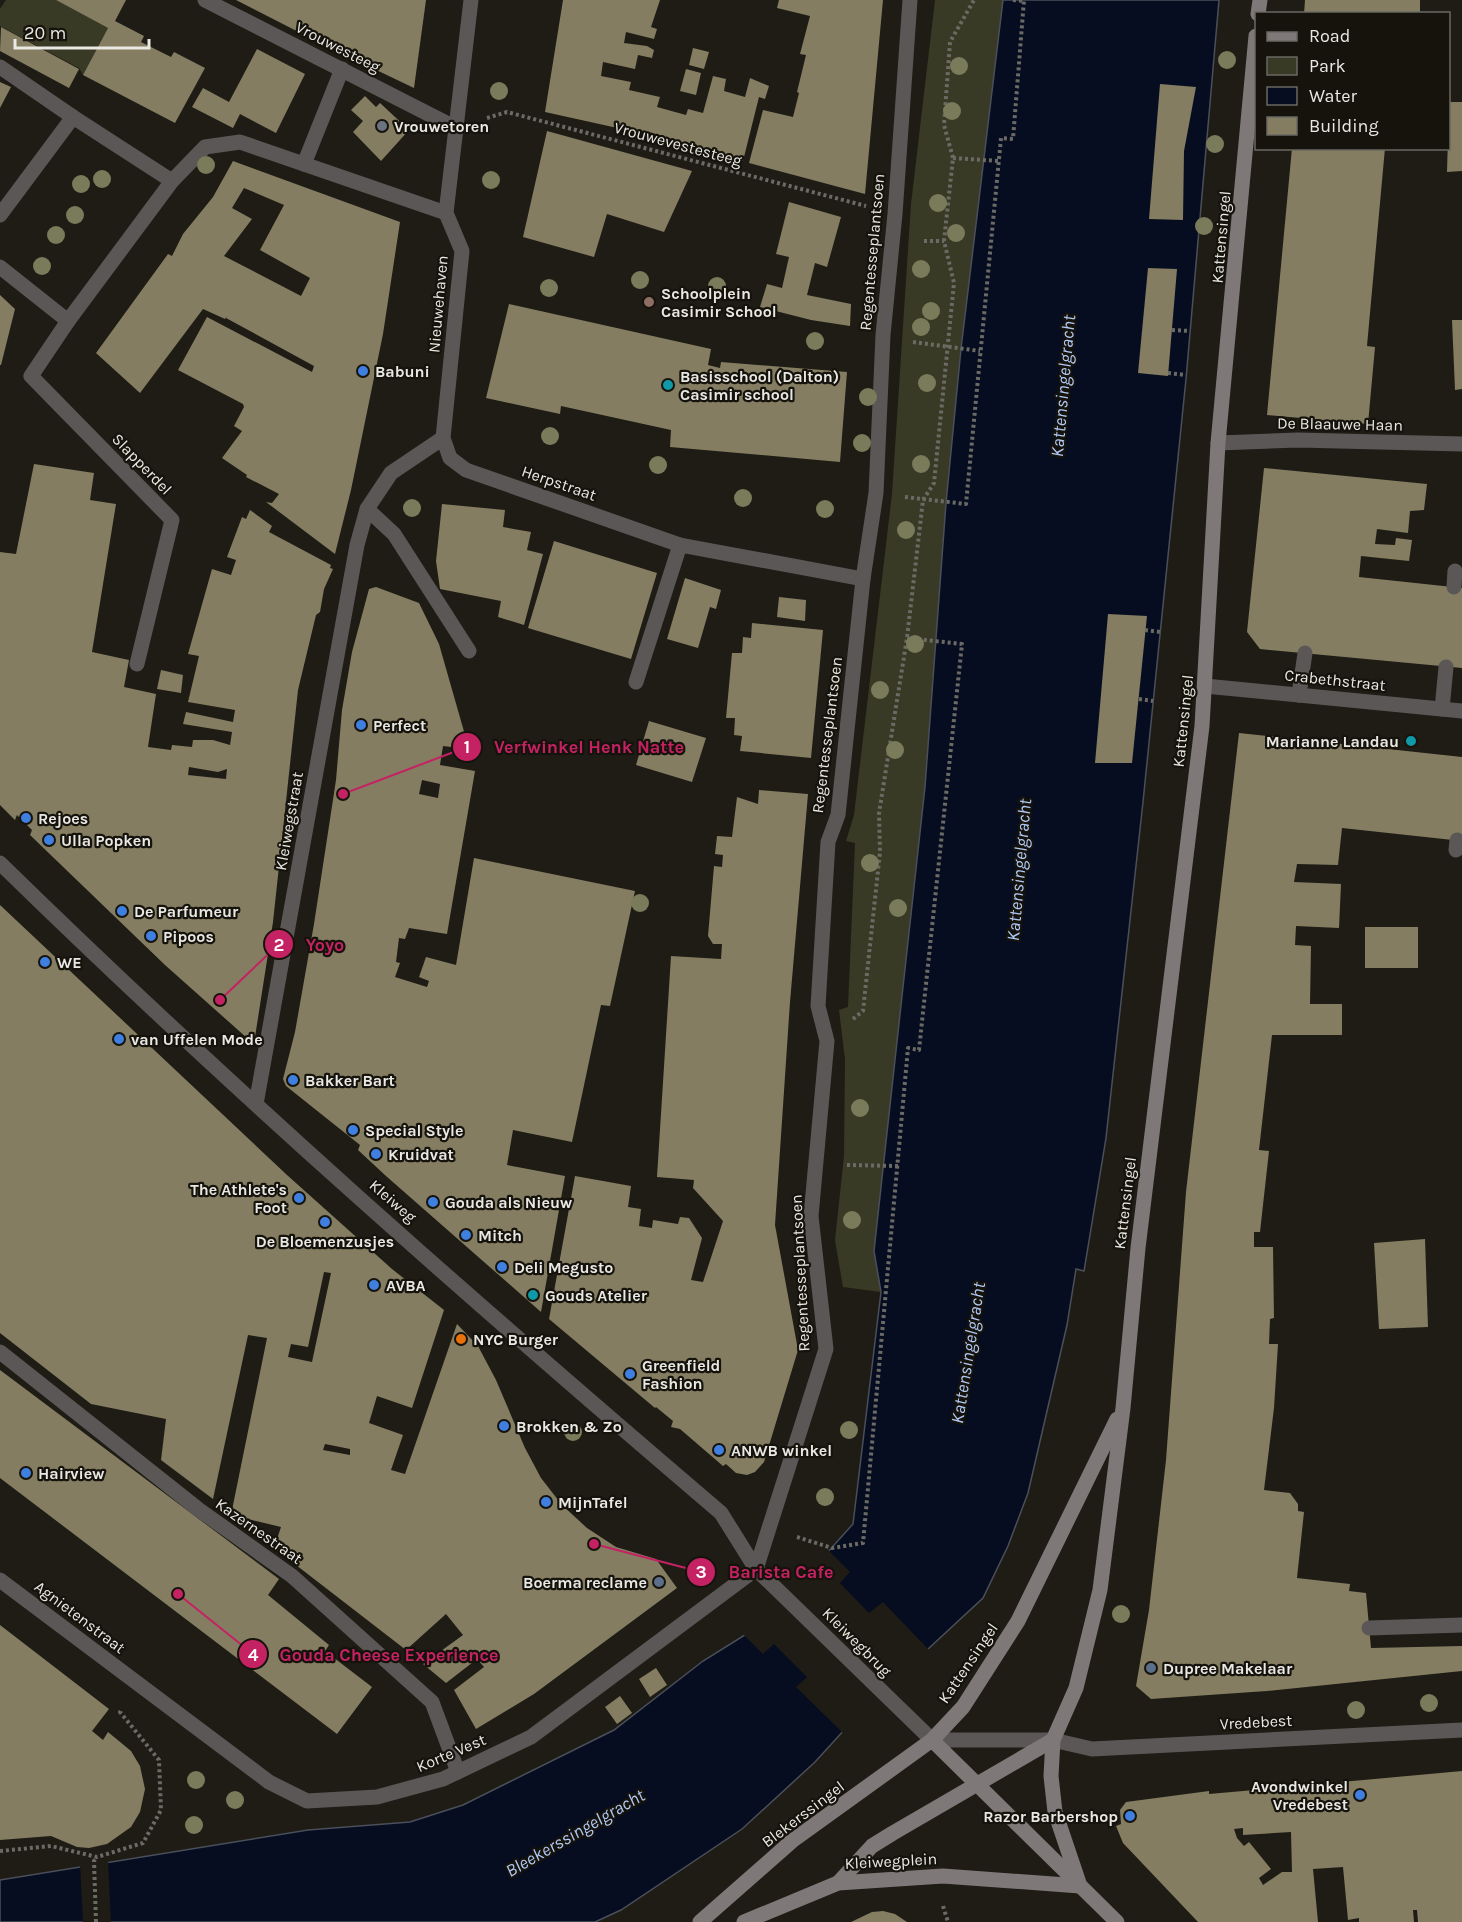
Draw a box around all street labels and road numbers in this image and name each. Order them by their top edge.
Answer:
street label: Vrouwesteeg [292,18,384,76]
street label: Vrouwevestesteeg [612,118,744,170]
street label: Regentesseplantsoen [856,173,888,331]
street label: Kattensingel [1207,190,1235,284]
street label: Nieuwehaven [424,254,452,354]
street label: De Blaauwe Haan [1277,413,1403,435]
street label: Slapperdel [108,429,176,499]
street label: Herpstraat [519,461,599,505]
street label: Regentesseplantsoen [808,656,846,814]
street label: Crabethstraat [1283,665,1387,695]
street label: Kattensingel [1169,674,1197,768]
street label: Kleiwegstraat [271,770,307,872]
street label: Kattensingel [1110,1156,1140,1250]
street label: Kleiweg [366,1175,420,1227]
street label: Regentesseplantsoen [786,1194,814,1352]
street label: Kazernestraat [212,1494,306,1568]
street label: Agnietenstraat [31,1577,129,1657]
street label: Kleiwegbrug [818,1603,896,1681]
street label: Kattensingel [934,1619,1002,1707]
street label: Vredebest [1219,1711,1293,1733]
street label: Korte Vest [413,1730,489,1776]
street label: Blekerssingel [758,1777,848,1851]
street label: Kleiwegplein [844,1849,938,1873]

